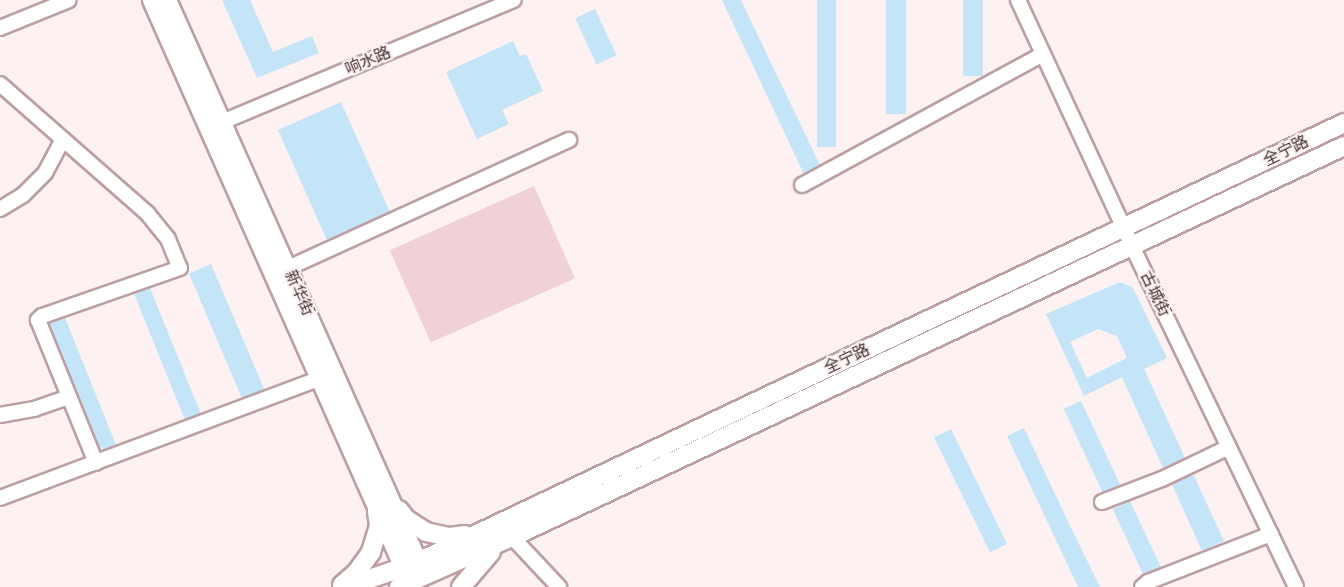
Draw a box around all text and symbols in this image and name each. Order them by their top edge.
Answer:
street label: 响水路 [342,43,394,79]
street label: 全宁路 [1260,132,1312,170]
street label: 新华街 [280,267,318,319]
street label: 古城街 [1136,268,1174,320]
street label: 全宁路 [821,340,873,378]

